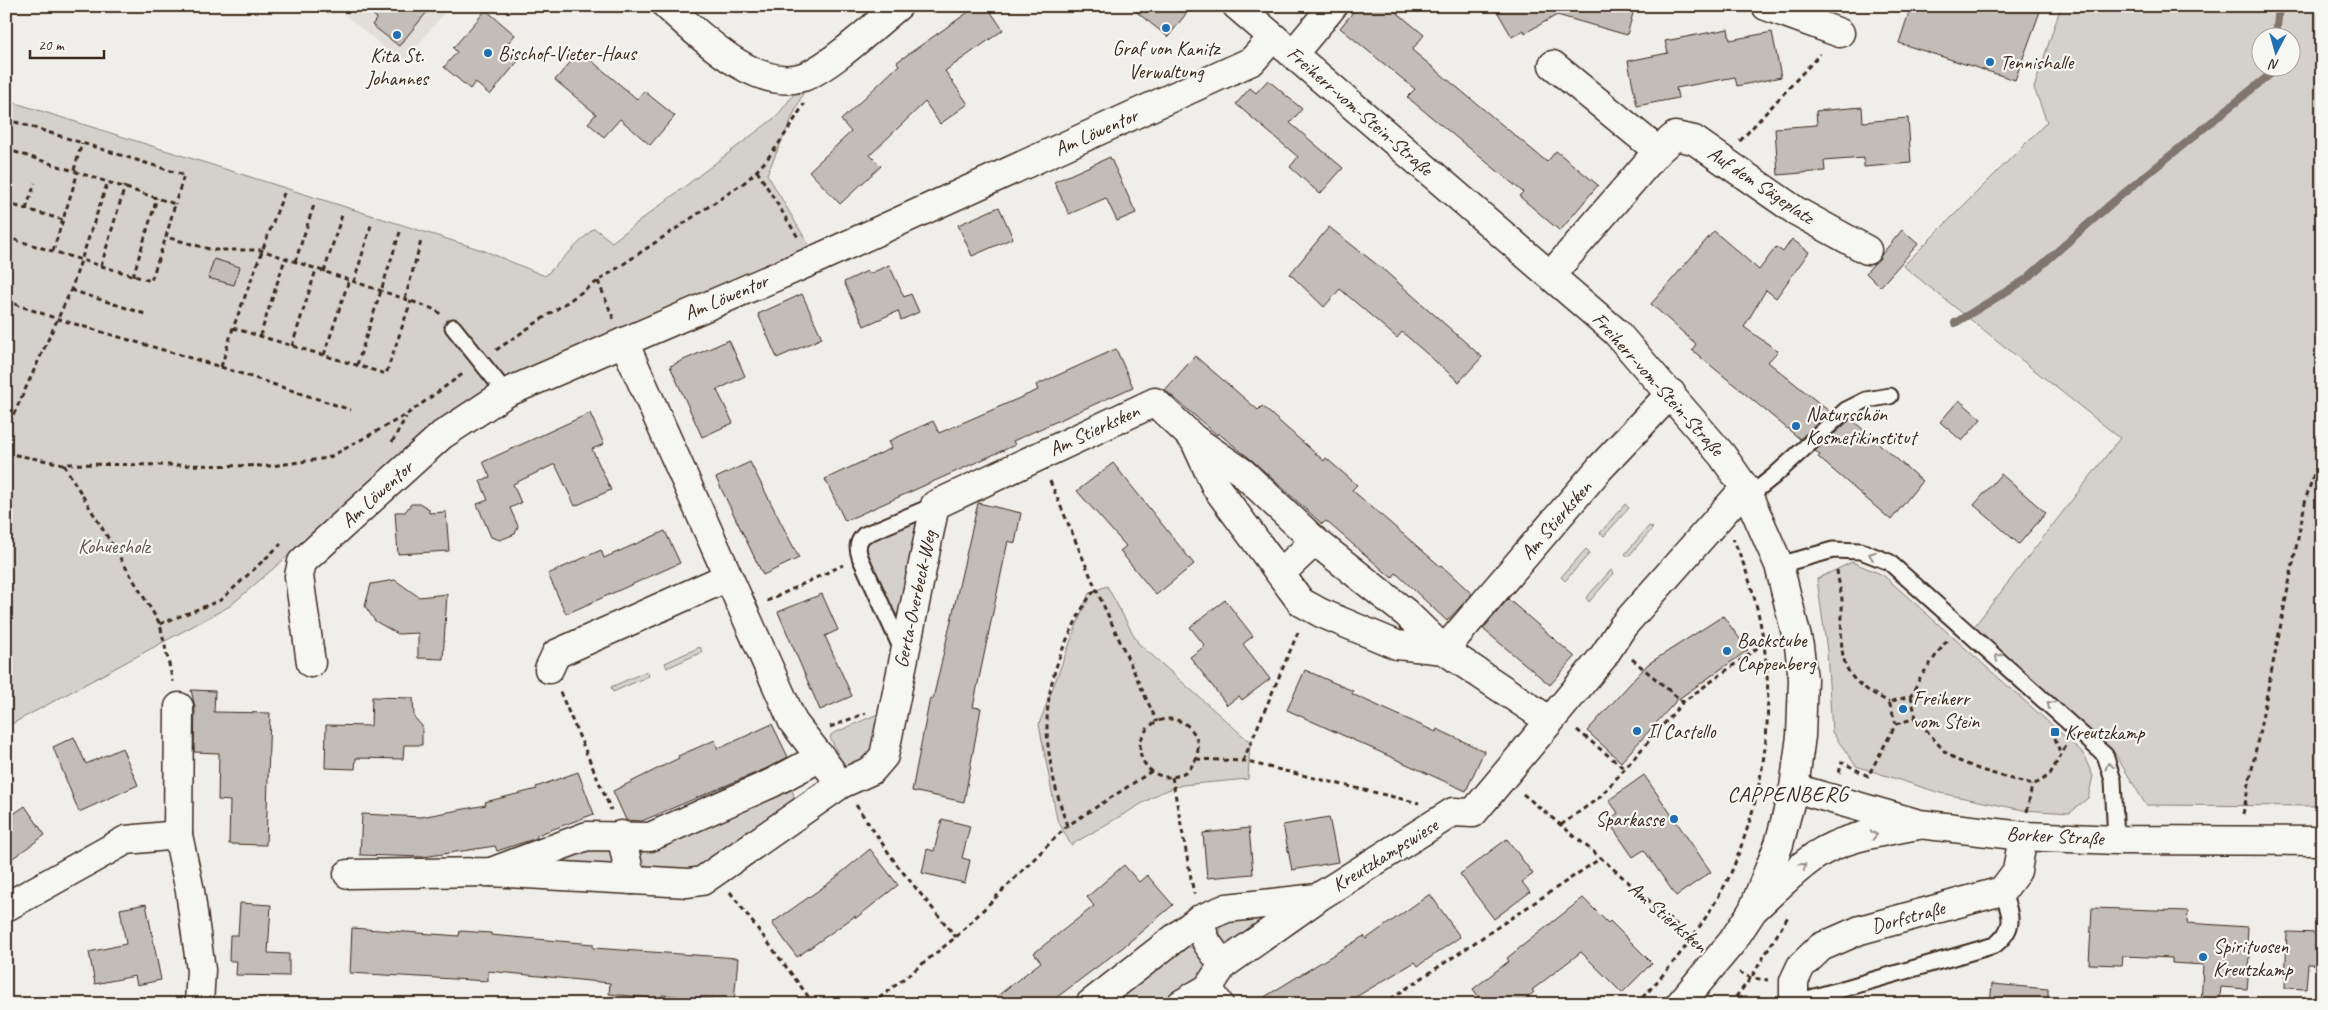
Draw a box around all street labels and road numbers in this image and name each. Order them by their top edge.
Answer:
street label: Freiherr-vom-Stein-Straße [1282,41,1439,182]
street label: Am Löwentor [1051,102,1143,161]
street label: Auf dem Sägeplatz [1703,140,1820,231]
street label: Am Löwentor [680,268,773,326]
street label: Freiherr-vom-Stein-Straße [1587,307,1730,462]
street label: Am Stierksken [1045,398,1144,462]
street label: Am Löwentor [336,454,420,533]
street label: Am Stierksken [1515,475,1598,565]
street label: Gerta-Overbeck-Weg [888,527,942,670]
street label: Kreutzkampswiese [1327,812,1444,897]
street label: Borker Straße [2006,821,2106,851]
street label: Am Stierksken [1623,876,1713,959]
street label: Dorfstraße [1869,895,1949,939]

